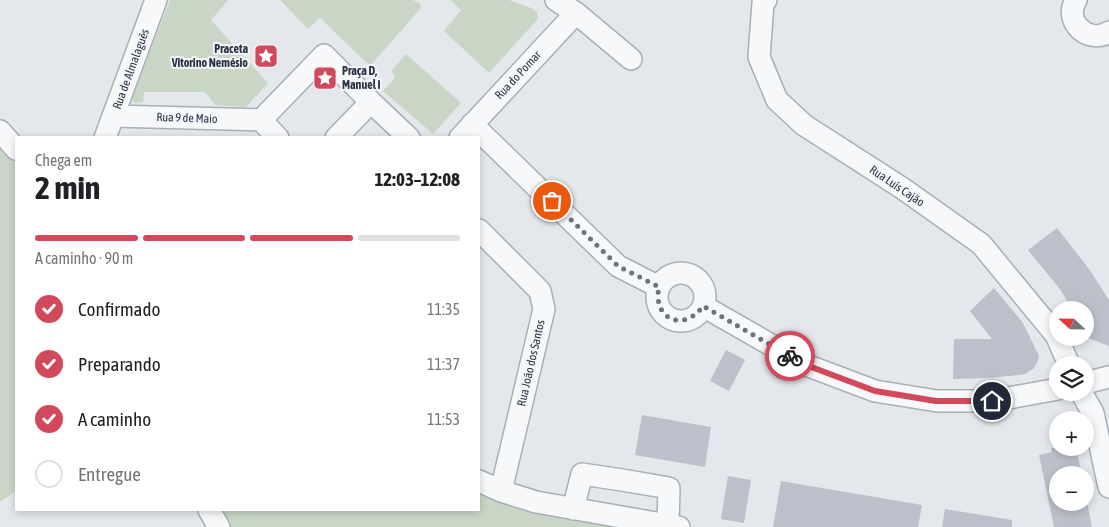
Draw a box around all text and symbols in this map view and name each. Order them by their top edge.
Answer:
street label: Rua de Almalaguês [110,27,152,111]
place label: Praceta Vitorino Nemésio [171,42,248,70]
place icon: Praceta Vitorino Nemésio [253,43,279,69]
street label: Rua do Pomar [492,48,544,102]
place label: Praça D, Manuel I [342,64,381,92]
place icon: Praça D, Manuel I [312,65,338,91]
street label: Rua 9 de Maio [156,110,218,126]
text: Chega em [35,151,92,169]
street label: Rua Luís Cajão [867,163,927,210]
text: 12:03–12:08 [374,168,460,190]
text: 2 min [35,169,100,206]
pin [531,180,573,222]
icon: bag [538,187,566,215]
text: A caminho · 90 m [35,249,133,267]
icon: check [35,295,63,323]
text: Confirmado [78,298,160,320]
text: 11:35 [427,300,460,318]
north arrow [1049,301,1094,346]
map controls [1049,301,1094,511]
street label: Rua João dos Santos [514,318,548,408]
courier [765,331,815,381]
icon: bike [776,342,804,370]
icon: check [35,350,63,378]
text: Preparando [78,353,161,375]
text: 11:37 [427,355,460,373]
button: layers [1049,356,1094,401]
pin [971,380,1013,422]
icon: home [978,387,1006,415]
icon: check [35,405,63,433]
text: A caminho [78,408,151,430]
text: 11:53 [427,410,460,428]
button: + [1049,411,1094,456]
text: Entregue [78,463,141,485]
button: − [1049,466,1094,511]

